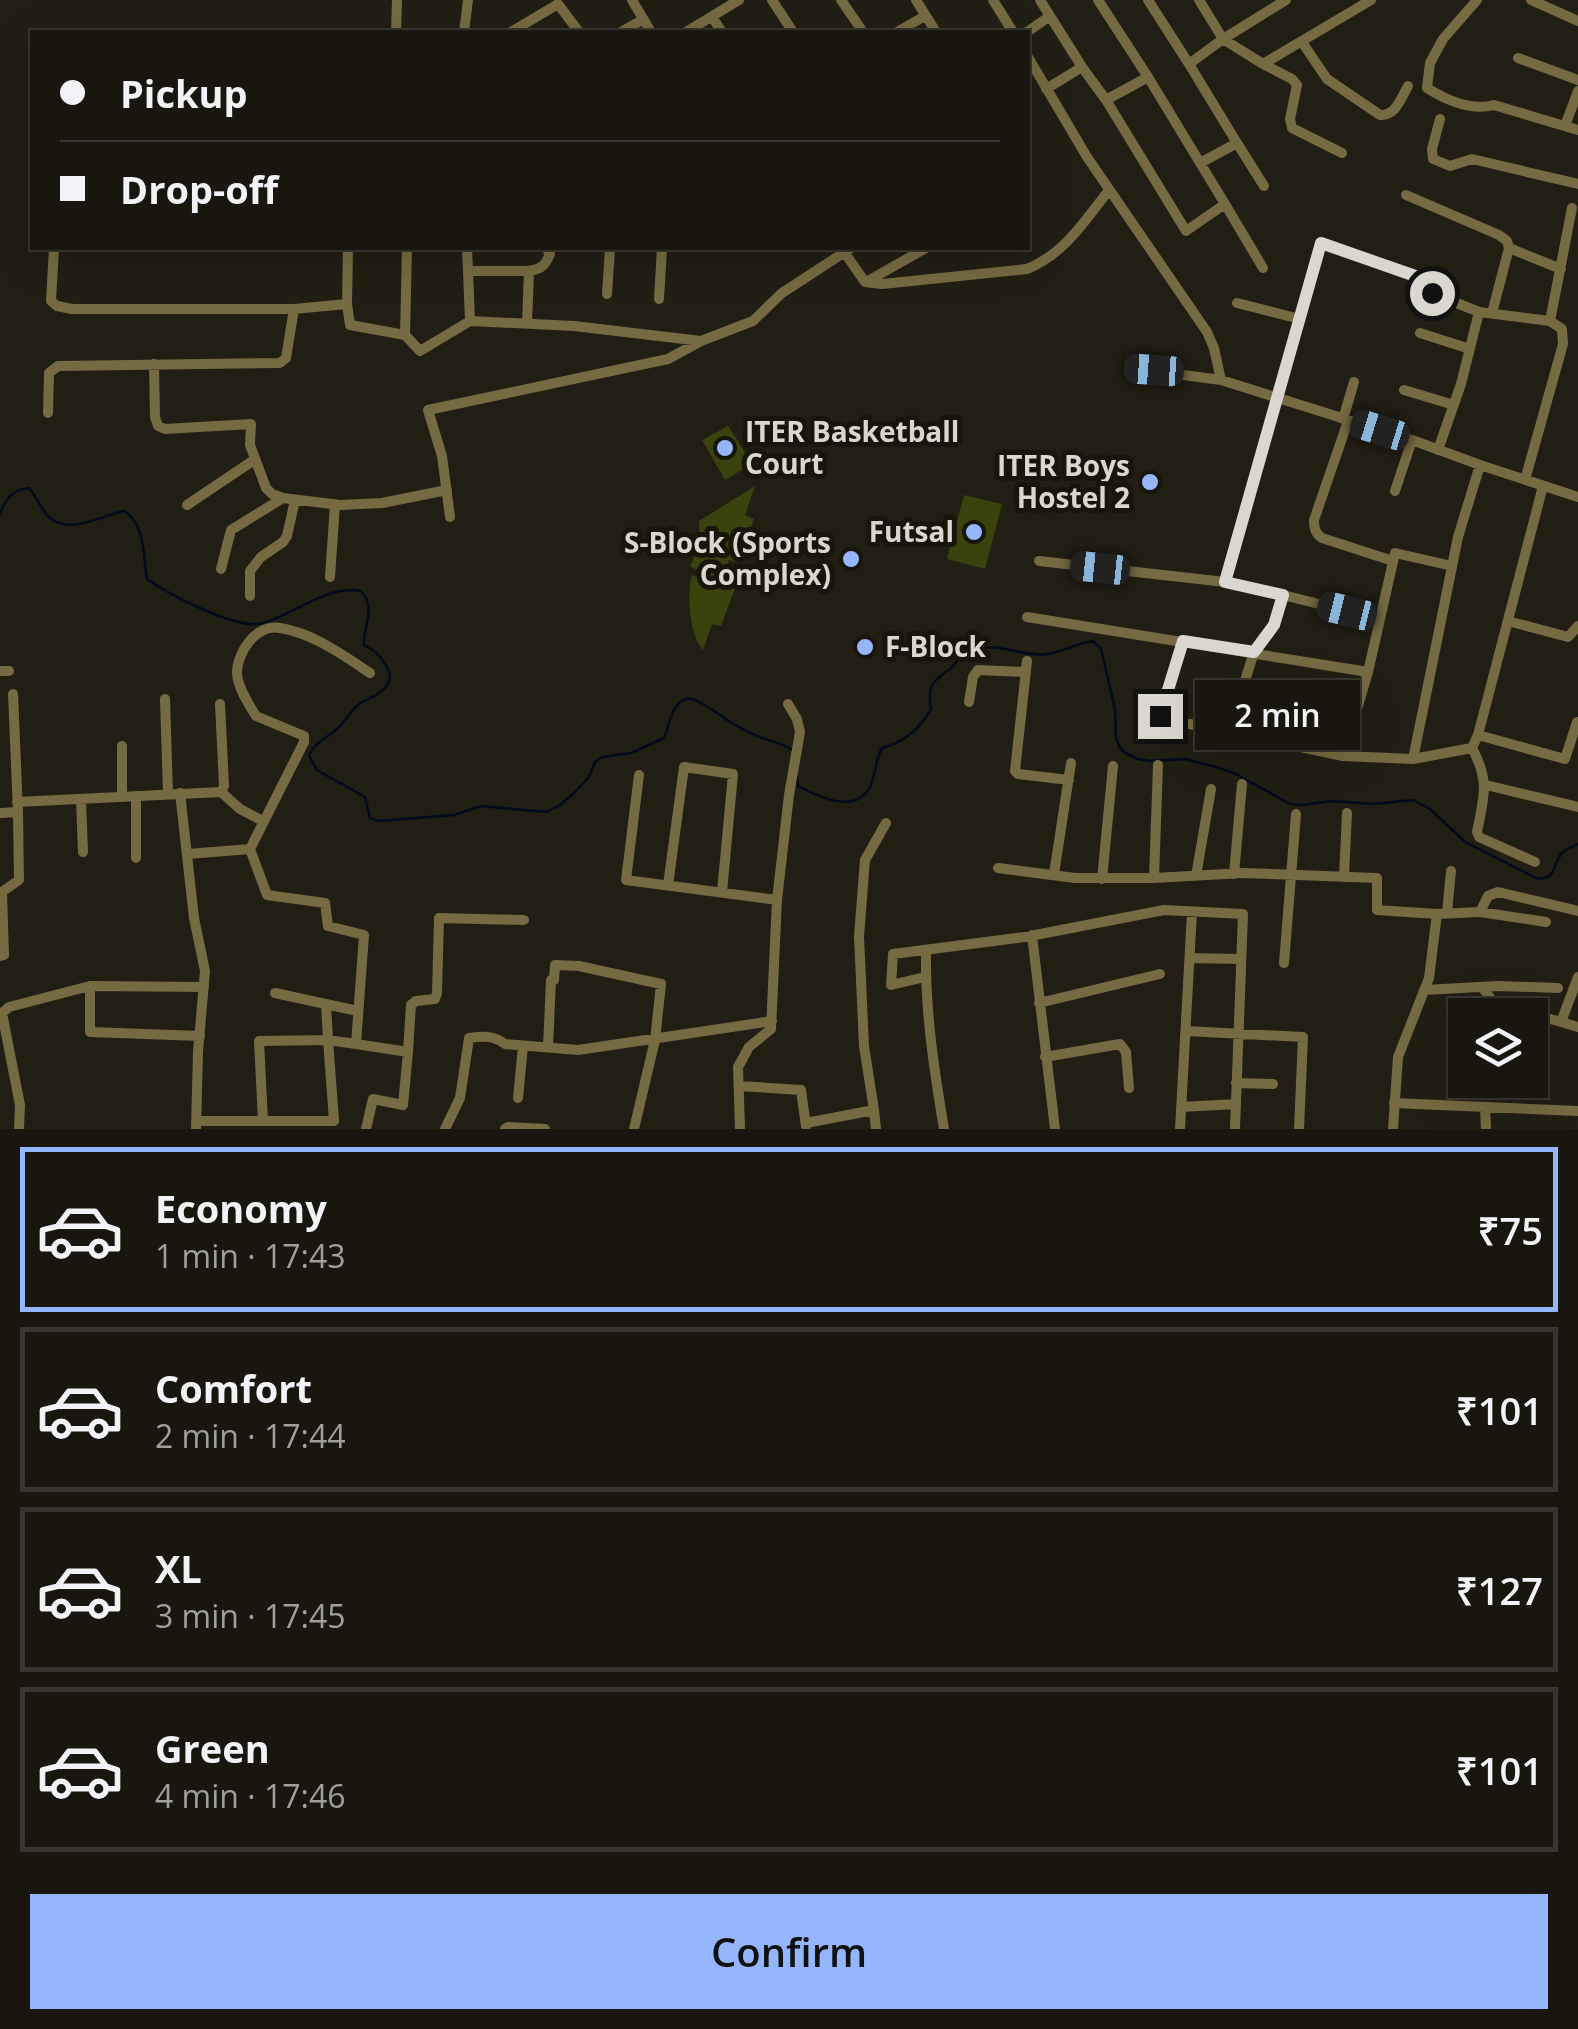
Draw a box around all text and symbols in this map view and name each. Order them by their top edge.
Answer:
text: Pickup [120,67,248,119]
text: Drop-off [120,163,278,215]
route start [1410,271,1455,316]
car [1123,353,1185,387]
car [1347,407,1413,453]
place label: ITER Basketball Court [745,412,959,482]
marker: ITER Basketball Court [714,437,736,459]
place label: ITER Boys Hostel 2 [997,446,1130,516]
marker: ITER Boys Hostel 2 [1139,471,1161,493]
place label: Futsal [869,512,954,550]
marker: Futsal [963,521,985,543]
place label: S-Block (Sports Complex) [624,523,831,593]
marker: S-Block (Sports Complex) [840,548,862,570]
car [1069,550,1131,586]
car [1314,589,1380,633]
place label: F-Block [885,627,986,665]
marker: F-Block [854,636,876,658]
callout: 2 min [1195,681,1360,751]
text: 2 min [1234,693,1321,736]
route end [1138,694,1183,739]
map controls [1448,998,1548,1098]
button: layers [1448,998,1548,1098]
text: Economy [155,1182,327,1234]
icon: car [35,1185,125,1275]
text: ₹75 [1478,1204,1543,1256]
text: 1 min · 17:43 [155,1234,346,1277]
text: Comfort [155,1362,312,1414]
icon: car [35,1365,125,1455]
text: ₹101 [1456,1384,1543,1436]
text: 2 min · 17:44 [155,1414,346,1457]
text: XL [155,1542,202,1594]
icon: car [35,1545,125,1635]
text: ₹127 [1456,1564,1543,1616]
text: 3 min · 17:45 [155,1594,346,1637]
text: Green [155,1722,270,1774]
icon: car [35,1725,125,1815]
text: ₹101 [1456,1744,1543,1796]
text: 4 min · 17:46 [155,1774,346,1817]
button: Confirm [30,1894,1548,2009]

